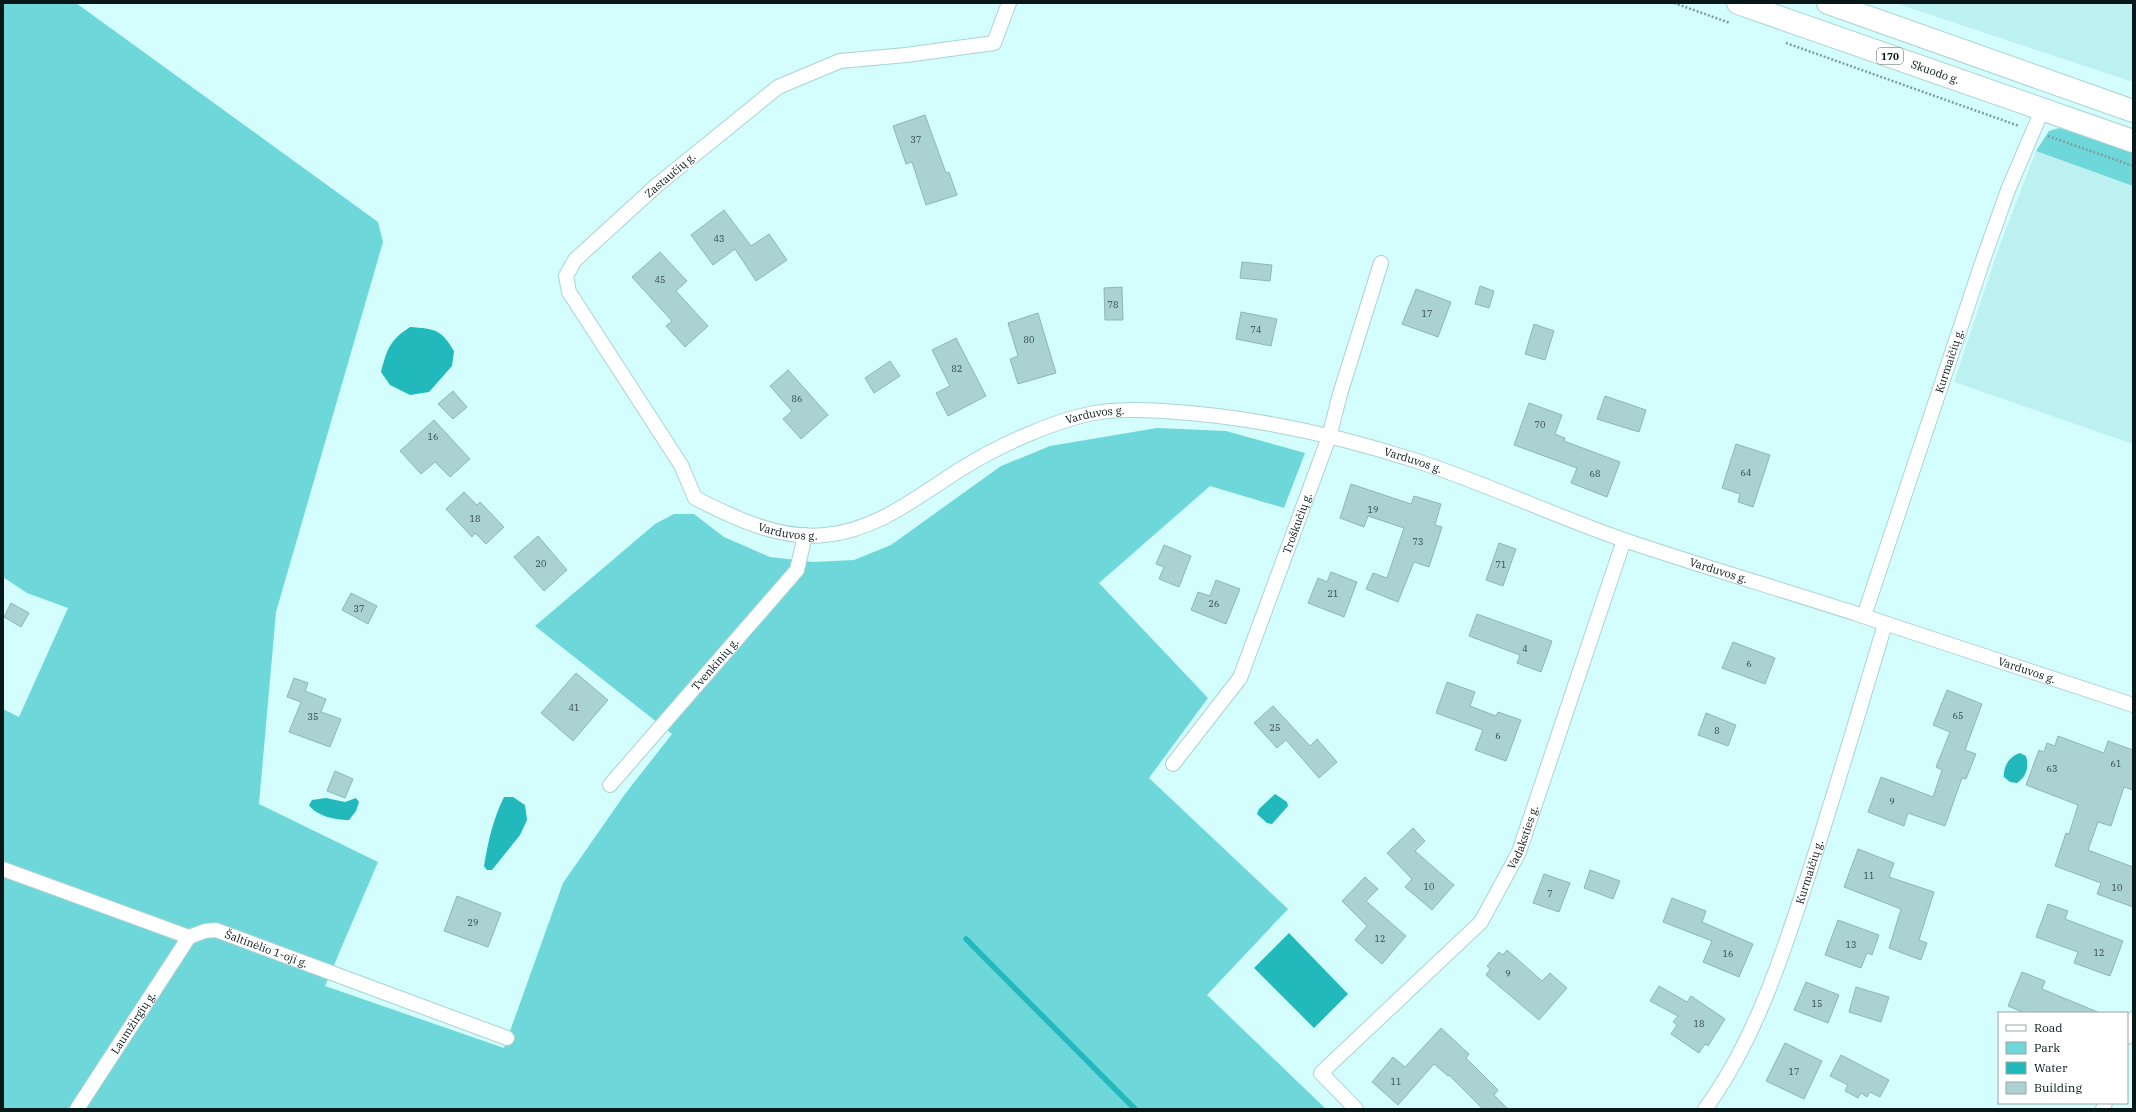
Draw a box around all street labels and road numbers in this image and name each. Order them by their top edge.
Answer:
road number: 170 [1877,48,1903,64]
street label: Skuodo g. [1909,57,1962,87]
street label: Zastaučių g. [642,150,698,200]
street label: Kurmaičių g. [1932,327,1967,395]
street label: Varduvos g. [1064,403,1125,427]
street label: Varduvos g. [1382,444,1444,476]
street label: Troškučių g. [1279,491,1315,556]
street label: Varduvos g. [756,519,818,543]
street label: Varduvos g. [1688,555,1749,586]
street label: Tvenkinių g. [688,635,742,693]
street label: Varduvos g. [1996,654,2058,686]
street label: Vadaksties g. [1504,803,1541,872]
street label: Kurmaičių g. [1792,838,1826,906]
street label: Šaltinėlio 1-oji g. [223,927,310,971]
street label: Laumžirgių g. [108,989,159,1057]

